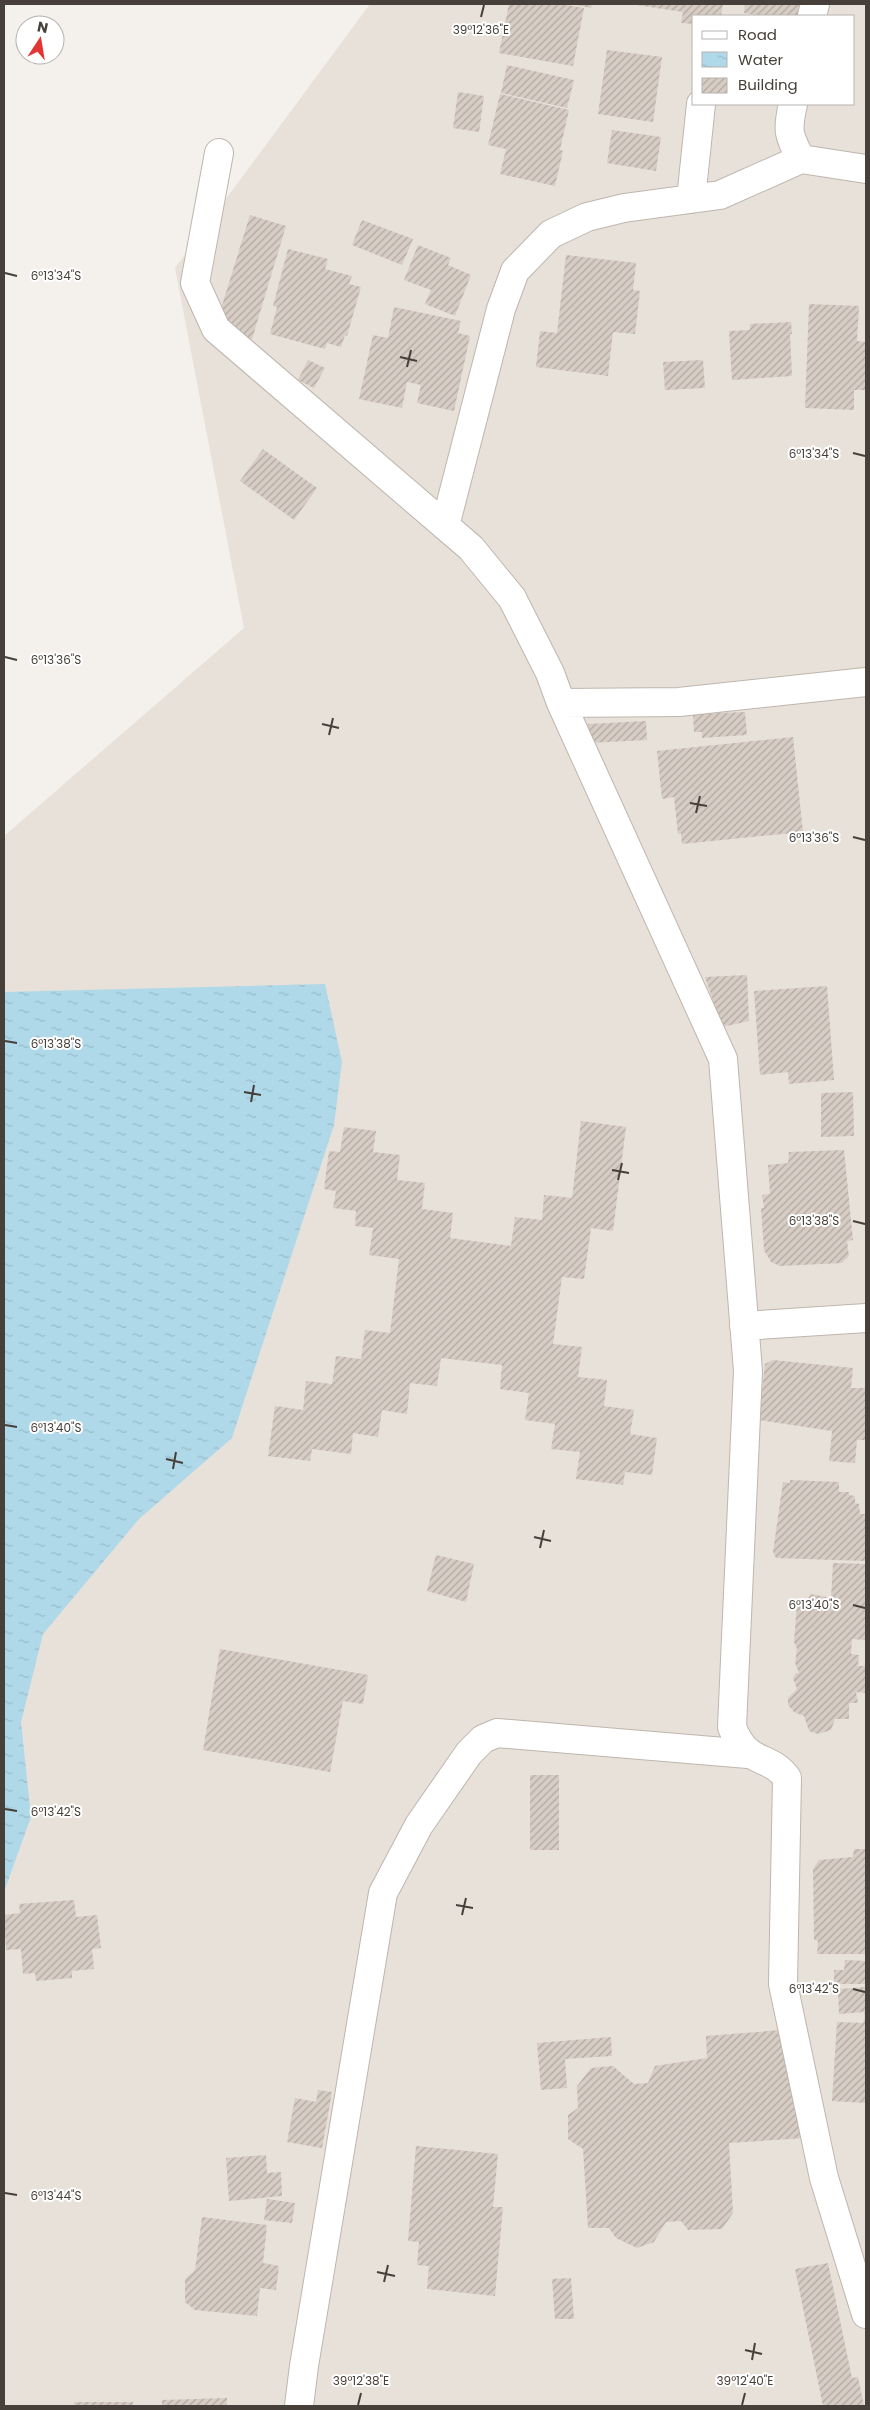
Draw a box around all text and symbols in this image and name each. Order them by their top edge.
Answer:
north arrow [15,15,65,65]
legend [692,15,855,105]
text: N [35,16,50,38]
text: 39°12'36"E [453,21,509,38]
text: Road [738,24,777,45]
text: Water [738,49,784,70]
text: Building [738,74,798,95]
text: 6°13'34"S [31,267,81,284]
text: 6°13'34"S [789,445,839,462]
text: 6°13'36"S [31,651,81,668]
text: 6°13'36"S [789,829,839,846]
text: 6°13'38"S [31,1035,81,1052]
text: 6°13'38"S [789,1212,839,1229]
text: 6°13'40"S [31,1419,82,1436]
text: 6°13'40"S [789,1596,840,1613]
text: 6°13'42"S [31,1803,81,1820]
text: 6°13'42"S [789,1980,839,1997]
text: 6°13'44"S [30,2187,82,2204]
text: 39°12'38"E [333,2372,389,2389]
text: 39°12'40"E [717,2372,773,2389]

